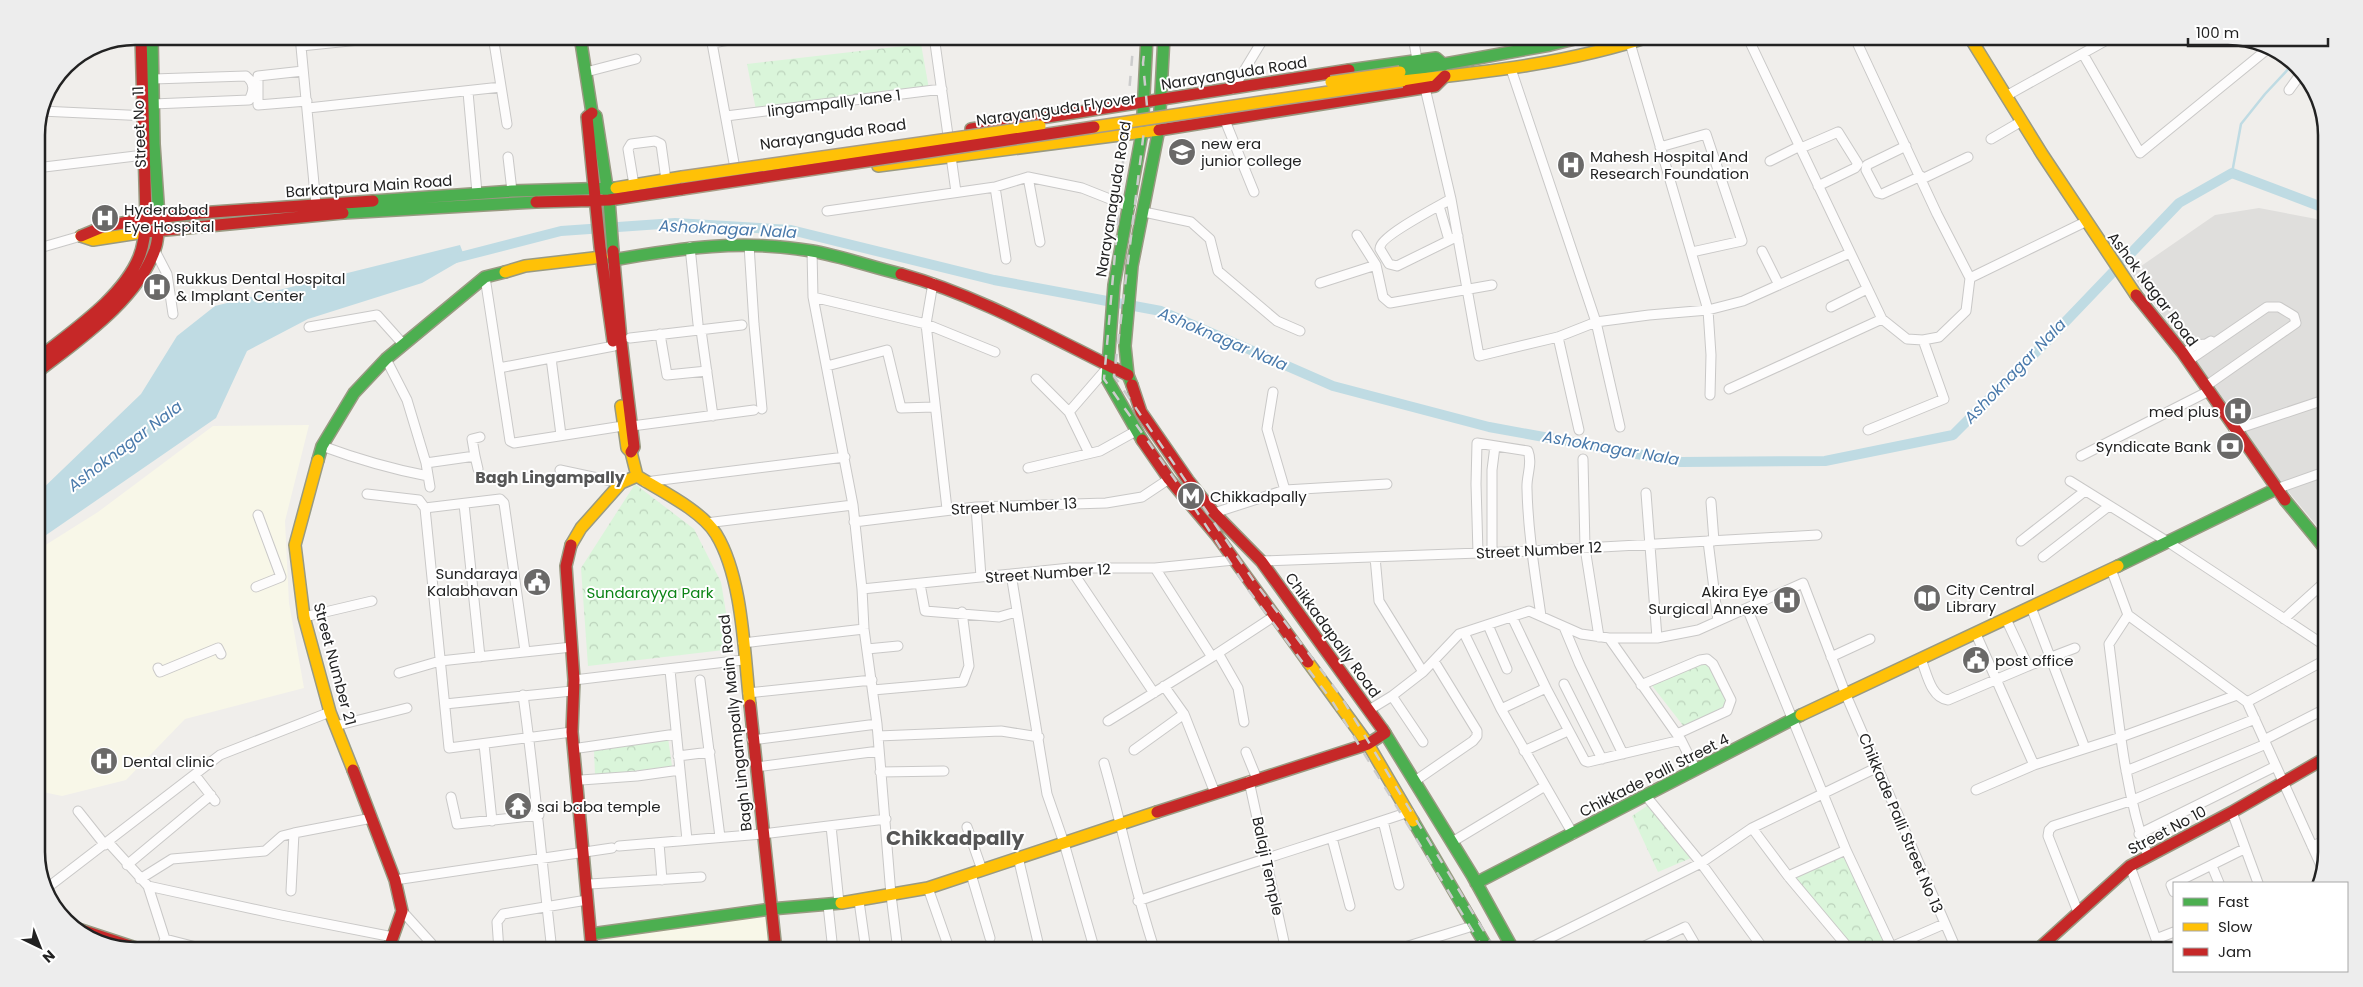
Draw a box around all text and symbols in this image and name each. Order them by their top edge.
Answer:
scale bar [2188,15,2328,47]
text: 100 m [2196,22,2239,43]
street label: Narayanguda Road [1159,51,1309,95]
street label: lingampally lane 1 [766,84,902,122]
street label: Street No 11 [127,86,151,168]
street label: Narayanguda Flyover [975,87,1138,131]
street label: Narayanguda Road [758,113,908,155]
street label: Narayanaguda Road [1090,119,1136,279]
place label: new era junior college [1200,133,1302,171]
school or university icon: new era junior college [1167,137,1197,167]
place label: Mahesh Hospital And Research Foundation [1590,146,1749,184]
hospital icon: Mahesh Hospital And Research Foundation [1556,150,1586,180]
street label: Barkatpura Main Road [285,170,453,202]
place label: Hyderabad Eye Hospital [124,199,214,237]
hospital icon: Hyderabad Eye Hospital [90,203,120,233]
water label: Ashoknagar Nala [657,214,798,244]
street label: Ashok Nagar Road [2103,227,2203,351]
place label: Rukkus Dental Hospital & Implant Center [176,268,345,306]
hospital icon: Rukkus Dental Hospital & Implant Center [142,272,172,302]
water label: Ashoknagar Nala [1154,301,1291,377]
water label: Ashoknagar Nala [1958,313,2071,429]
water label: Ashoknagar Nala [62,395,187,497]
hospital icon: med plus [2223,396,2253,426]
place label: med plus [2149,401,2219,422]
water label: Ashoknagar Nala [1540,425,1681,471]
bank icon: Syndicate Bank [2215,431,2245,461]
place label: Syndicate Bank [2096,436,2211,457]
district label: Bagh Lingampally [475,466,626,489]
metro station icon: Chikkadpally [1176,481,1206,511]
place label: Chikkadpally [1210,486,1307,507]
street label: Street Number 13 [950,492,1078,520]
street label: Street Number 12 [1476,536,1602,564]
street label: Street Number 12 [984,558,1112,588]
place label: Sundaraya Kalabhavan [427,563,518,601]
public building icon: Sundaraya Kalabhavan [522,567,552,597]
street label: Chikkadapally Road [1280,568,1386,702]
place label: City Central Library [1946,579,2035,617]
place label: Akira Eye Surgical Annexe [1648,581,1768,619]
park label: Sundarayya Park [586,582,714,603]
library icon: City Central Library [1912,583,1942,613]
hospital icon: Akira Eye Surgical Annexe [1772,585,1802,615]
street label: Street Number 21 [309,600,361,728]
street label: Bagh Lingampally Main Road [713,613,757,833]
public building icon: post office [1961,645,1991,675]
place label: post office [1995,650,2074,671]
street label: Chikkade Palli Street 4 [1576,728,1732,822]
street label: Chikkade Palli Street No 13 [1854,730,1948,916]
hospital icon: Dental clinic [89,746,119,776]
place label: Dental clinic [123,751,215,772]
temple icon: sai baba temple [503,791,533,821]
place label: sai baba temple [537,796,661,817]
street label: Street No 10 [2124,800,2210,860]
street label: Balaji Temple [1247,815,1289,917]
district label: Chikkadpally [886,824,1024,852]
legend [2173,882,2348,972]
text: Fast [2218,891,2249,912]
text: Slow [2218,916,2253,937]
north arrow [15,922,65,972]
text: Jam [2218,941,2252,962]
text: N [38,946,60,967]

